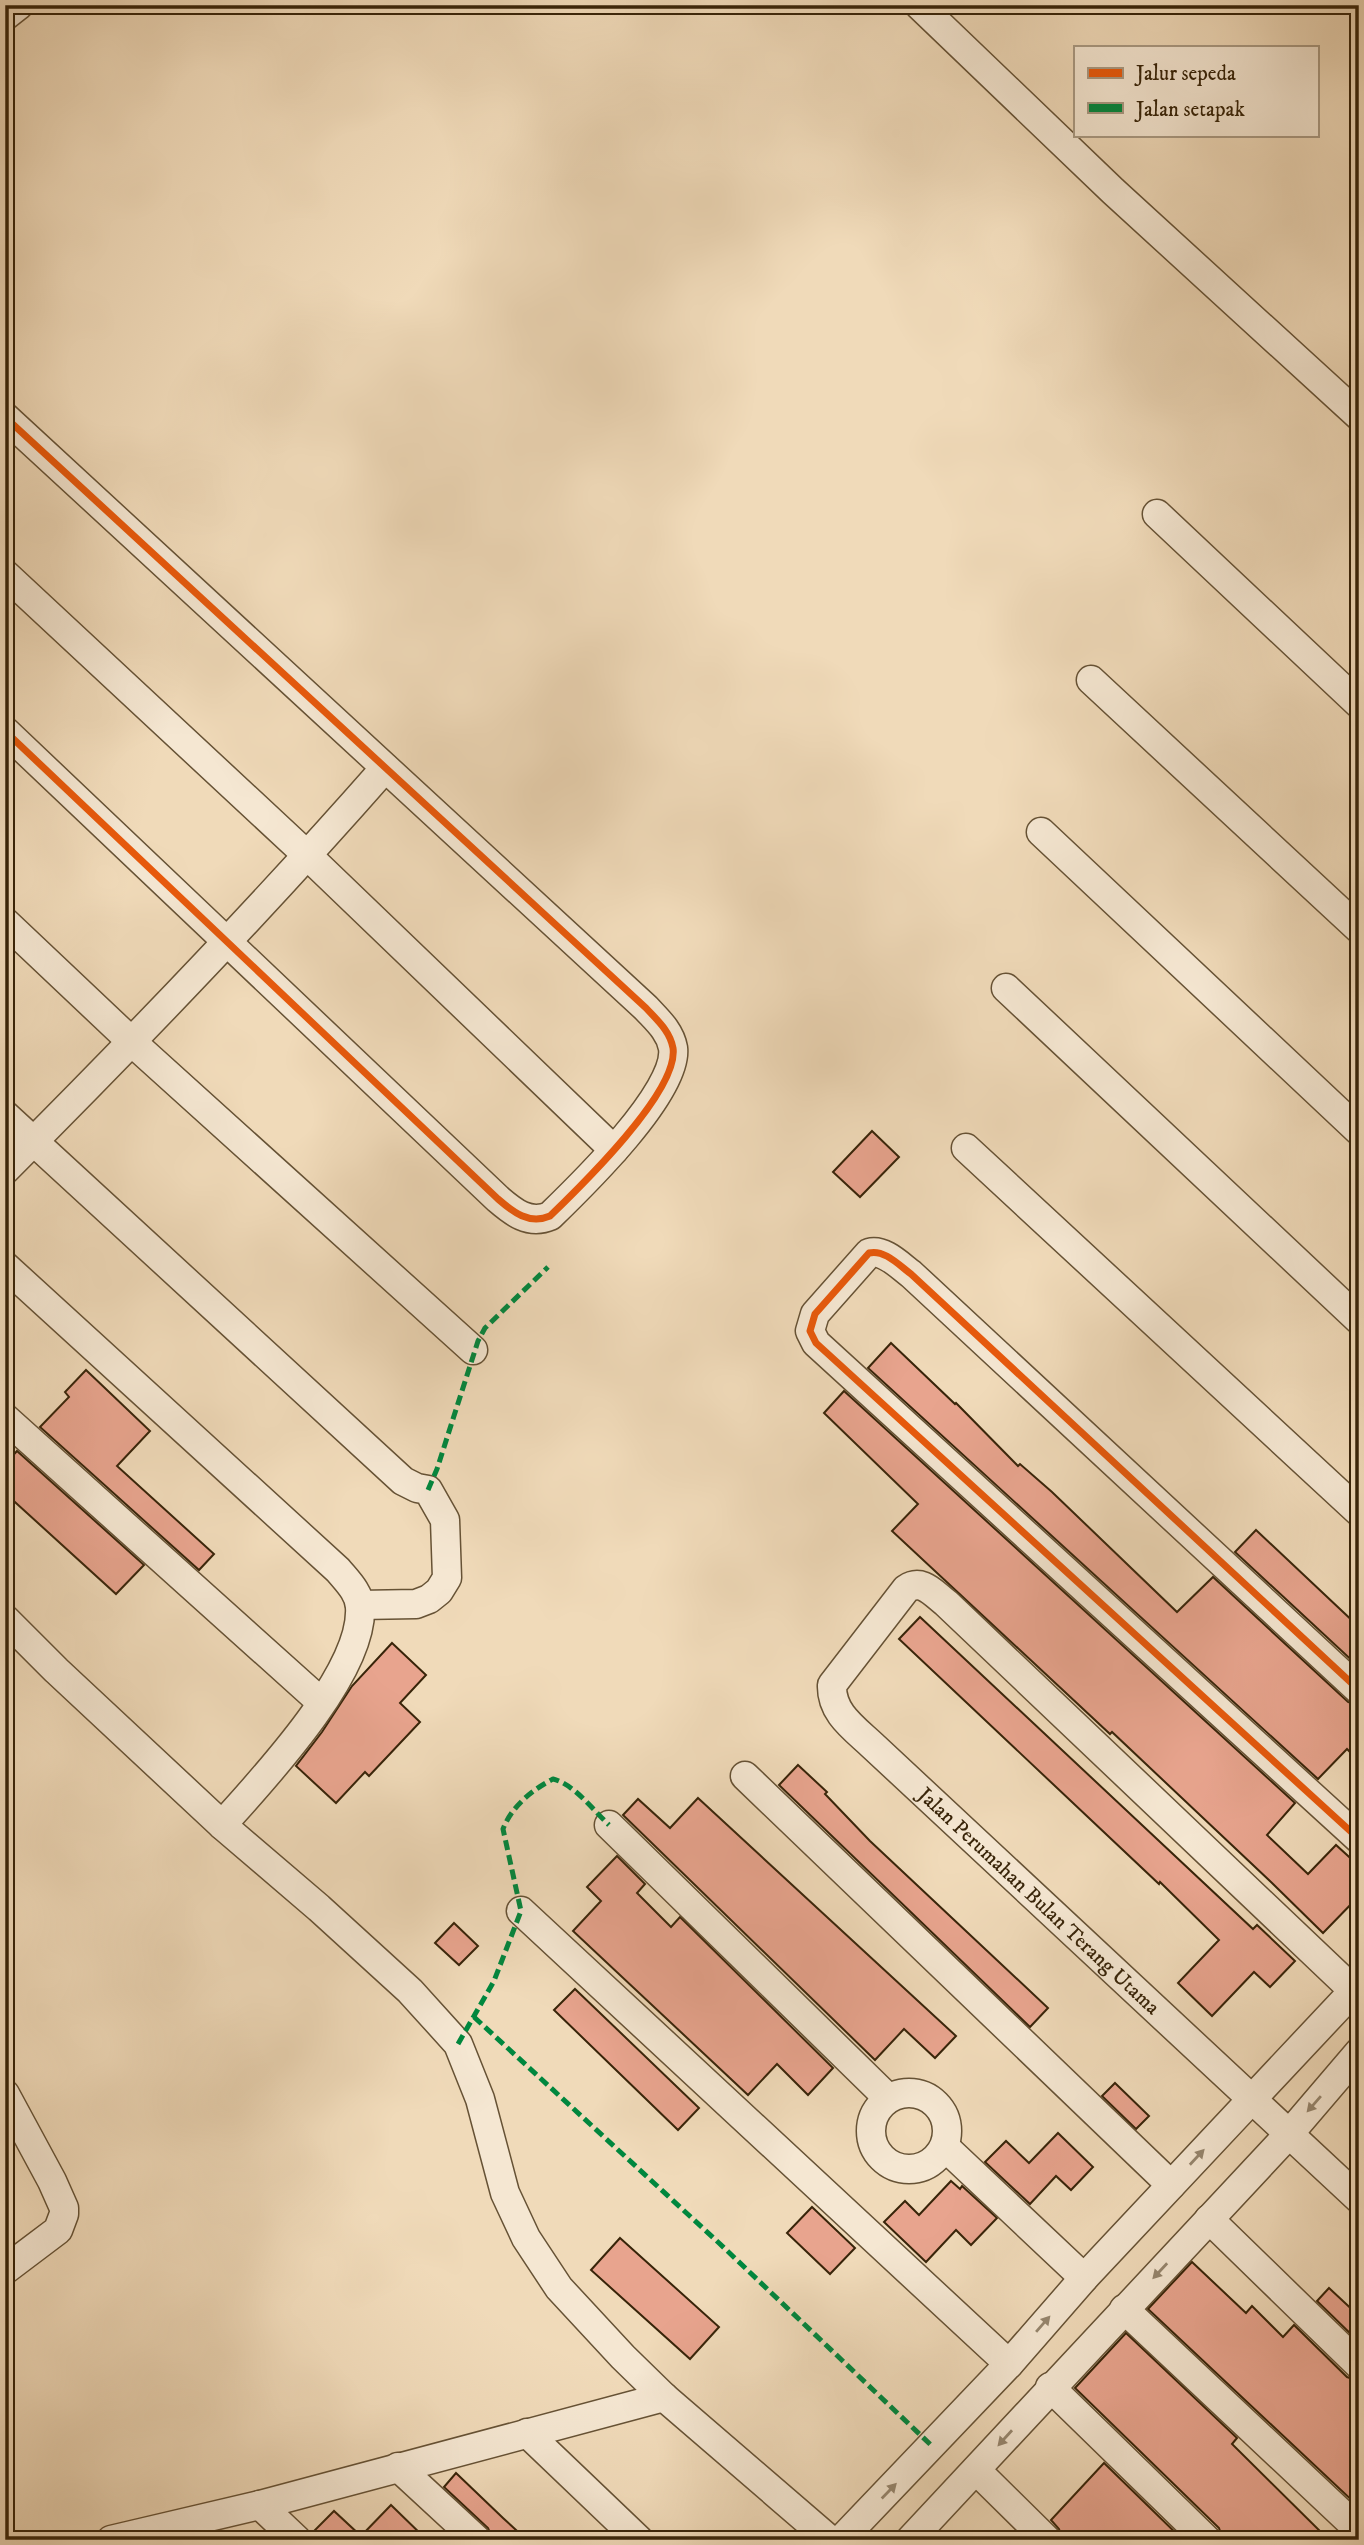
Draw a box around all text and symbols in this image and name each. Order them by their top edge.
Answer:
legend [1074,46,1318,136]
text: Jalur sepeda [1134,61,1236,87]
text: Jalan setapak [1134,97,1245,123]
street label: Jalan Perumahan Bulan Terang Utama [910,1781,1165,2021]
one-way arrow [1307,2096,1322,2113]
one-way arrow [1189,2149,1205,2166]
one-way arrow [1152,2262,1168,2279]
one-way arrow [1035,2316,1050,2333]
one-way arrow [997,2429,1013,2447]
one-way arrow [880,2483,896,2500]

